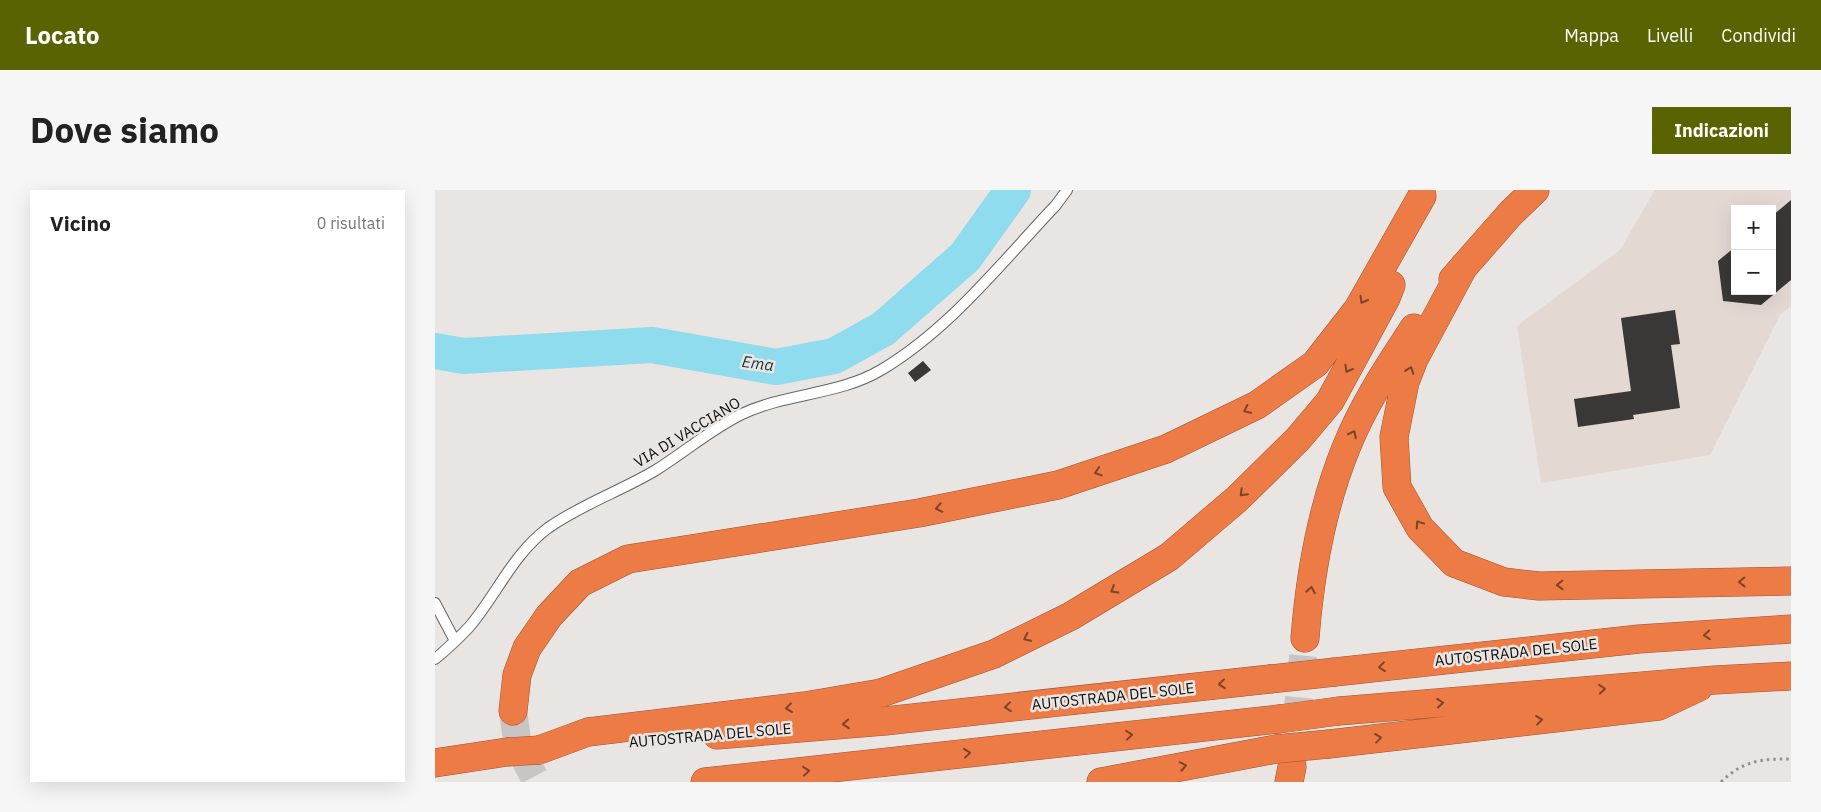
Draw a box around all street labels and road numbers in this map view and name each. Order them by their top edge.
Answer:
street label: VIA DI VACCIANO [630,393,744,471]
street label: AUTOSTRADA DEL SOLE [1434,634,1598,670]
street label: AUTOSTRADA DEL SOLE [1031,678,1195,714]
street label: AUTOSTRADA DEL SOLE [628,718,792,752]

